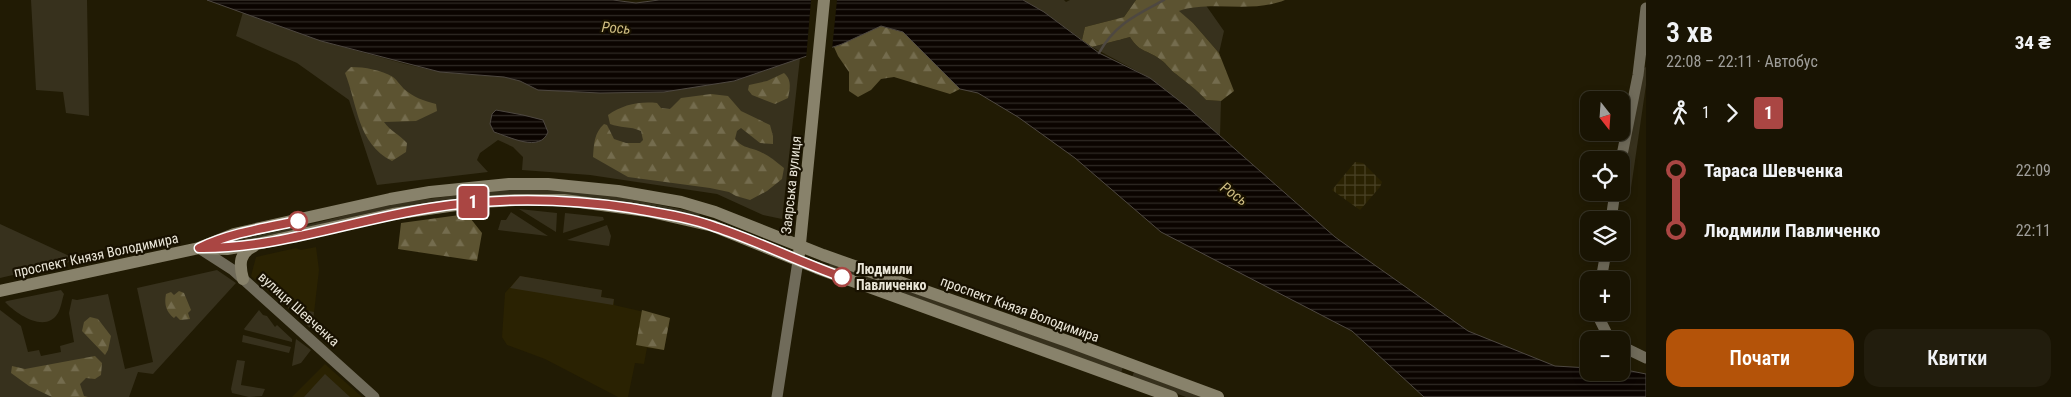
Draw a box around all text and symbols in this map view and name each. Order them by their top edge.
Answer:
text: 3 хв [1666,16,1713,49]
water label: Рось [601,18,631,38]
text: 34 ₴ [2015,31,2051,54]
text: 22:08 – 22:11 · Автобус [1666,52,1818,71]
north arrow [1580,91,1630,141]
map controls [1580,91,1630,381]
icon: walk [1666,99,1694,127]
icon: forward [1718,99,1746,127]
text: 1 [1764,102,1773,123]
text: 1 [1702,103,1710,122]
street label: Заярська вулиця [778,135,804,235]
button: locate [1580,151,1630,201]
text: Тараса Шевченка [1704,159,1843,182]
text: 22:09 [2016,161,2051,180]
water label: Рось [1217,178,1251,210]
line badge: 1 [457,186,489,218]
text: 1 [468,191,478,212]
unlabelled marker [288,211,308,231]
button: layers [1580,211,1630,261]
text: Людмили Павличенко [1704,219,1880,242]
text: 22:11 [2016,221,2051,240]
street label: проспект Князя Володимира [12,230,180,280]
place label: Людмили Павличенко [856,261,926,293]
marker: Людмили Павличенко [832,267,852,287]
street label: вулиця Шевченка [255,269,343,349]
button: + [1580,271,1630,321]
street label: проспект Князя Володимира [939,273,1101,345]
button: Почати [1666,329,1854,387]
button: Квитки [1864,329,2051,387]
button: − [1580,331,1630,381]

